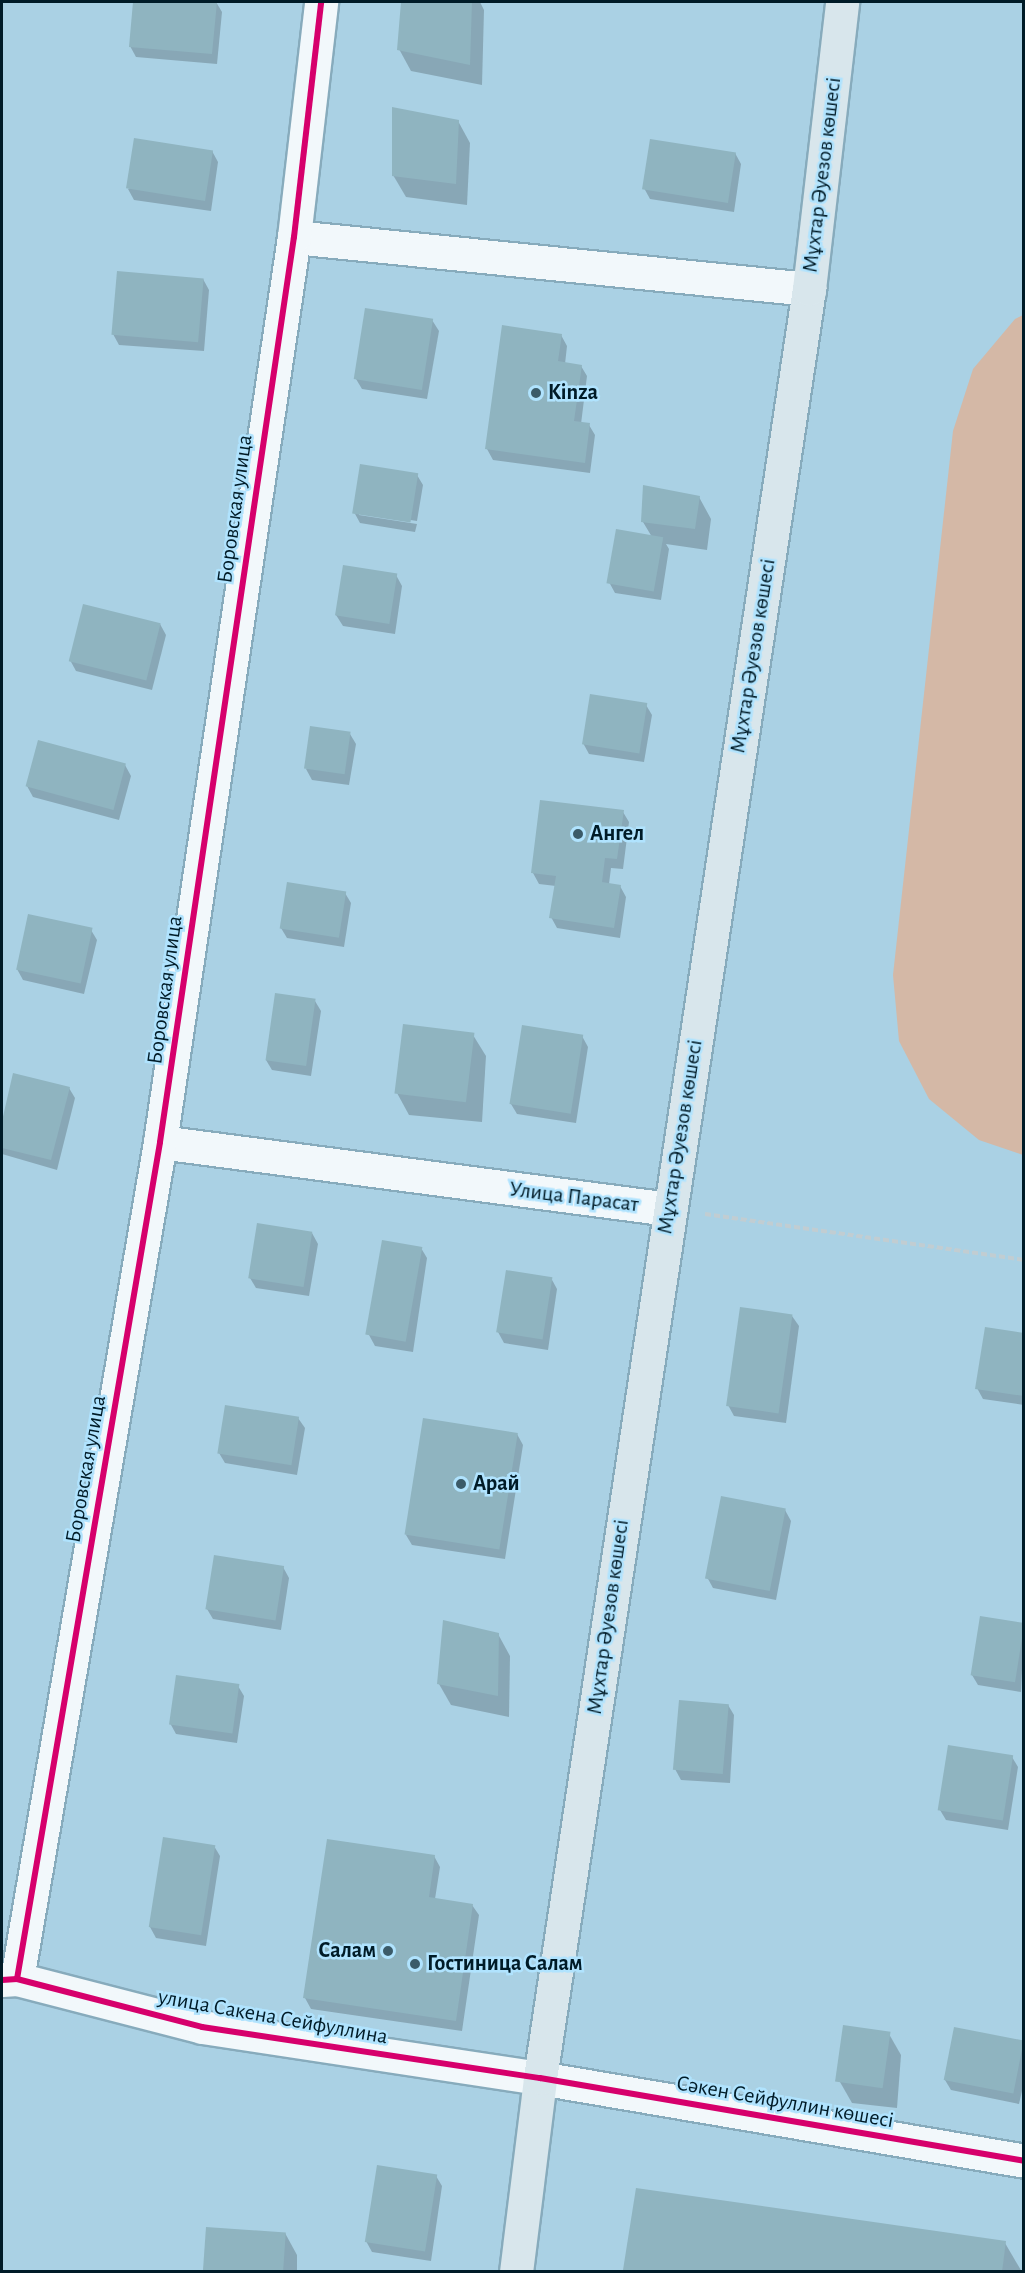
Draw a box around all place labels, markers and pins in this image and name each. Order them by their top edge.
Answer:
place label: Kinza [548,380,598,406]
marker: Kinza [529,386,543,400]
place label: Ангел [590,821,644,847]
marker: Ангел [571,827,585,841]
place label: Арай [473,1471,520,1497]
marker: Арай [454,1477,468,1491]
place label: Салам [318,1938,376,1964]
marker: Салам [381,1944,395,1958]
place label: Гостиница Салам [427,1951,583,1977]
marker: Гостиница Салам [408,1957,422,1971]

